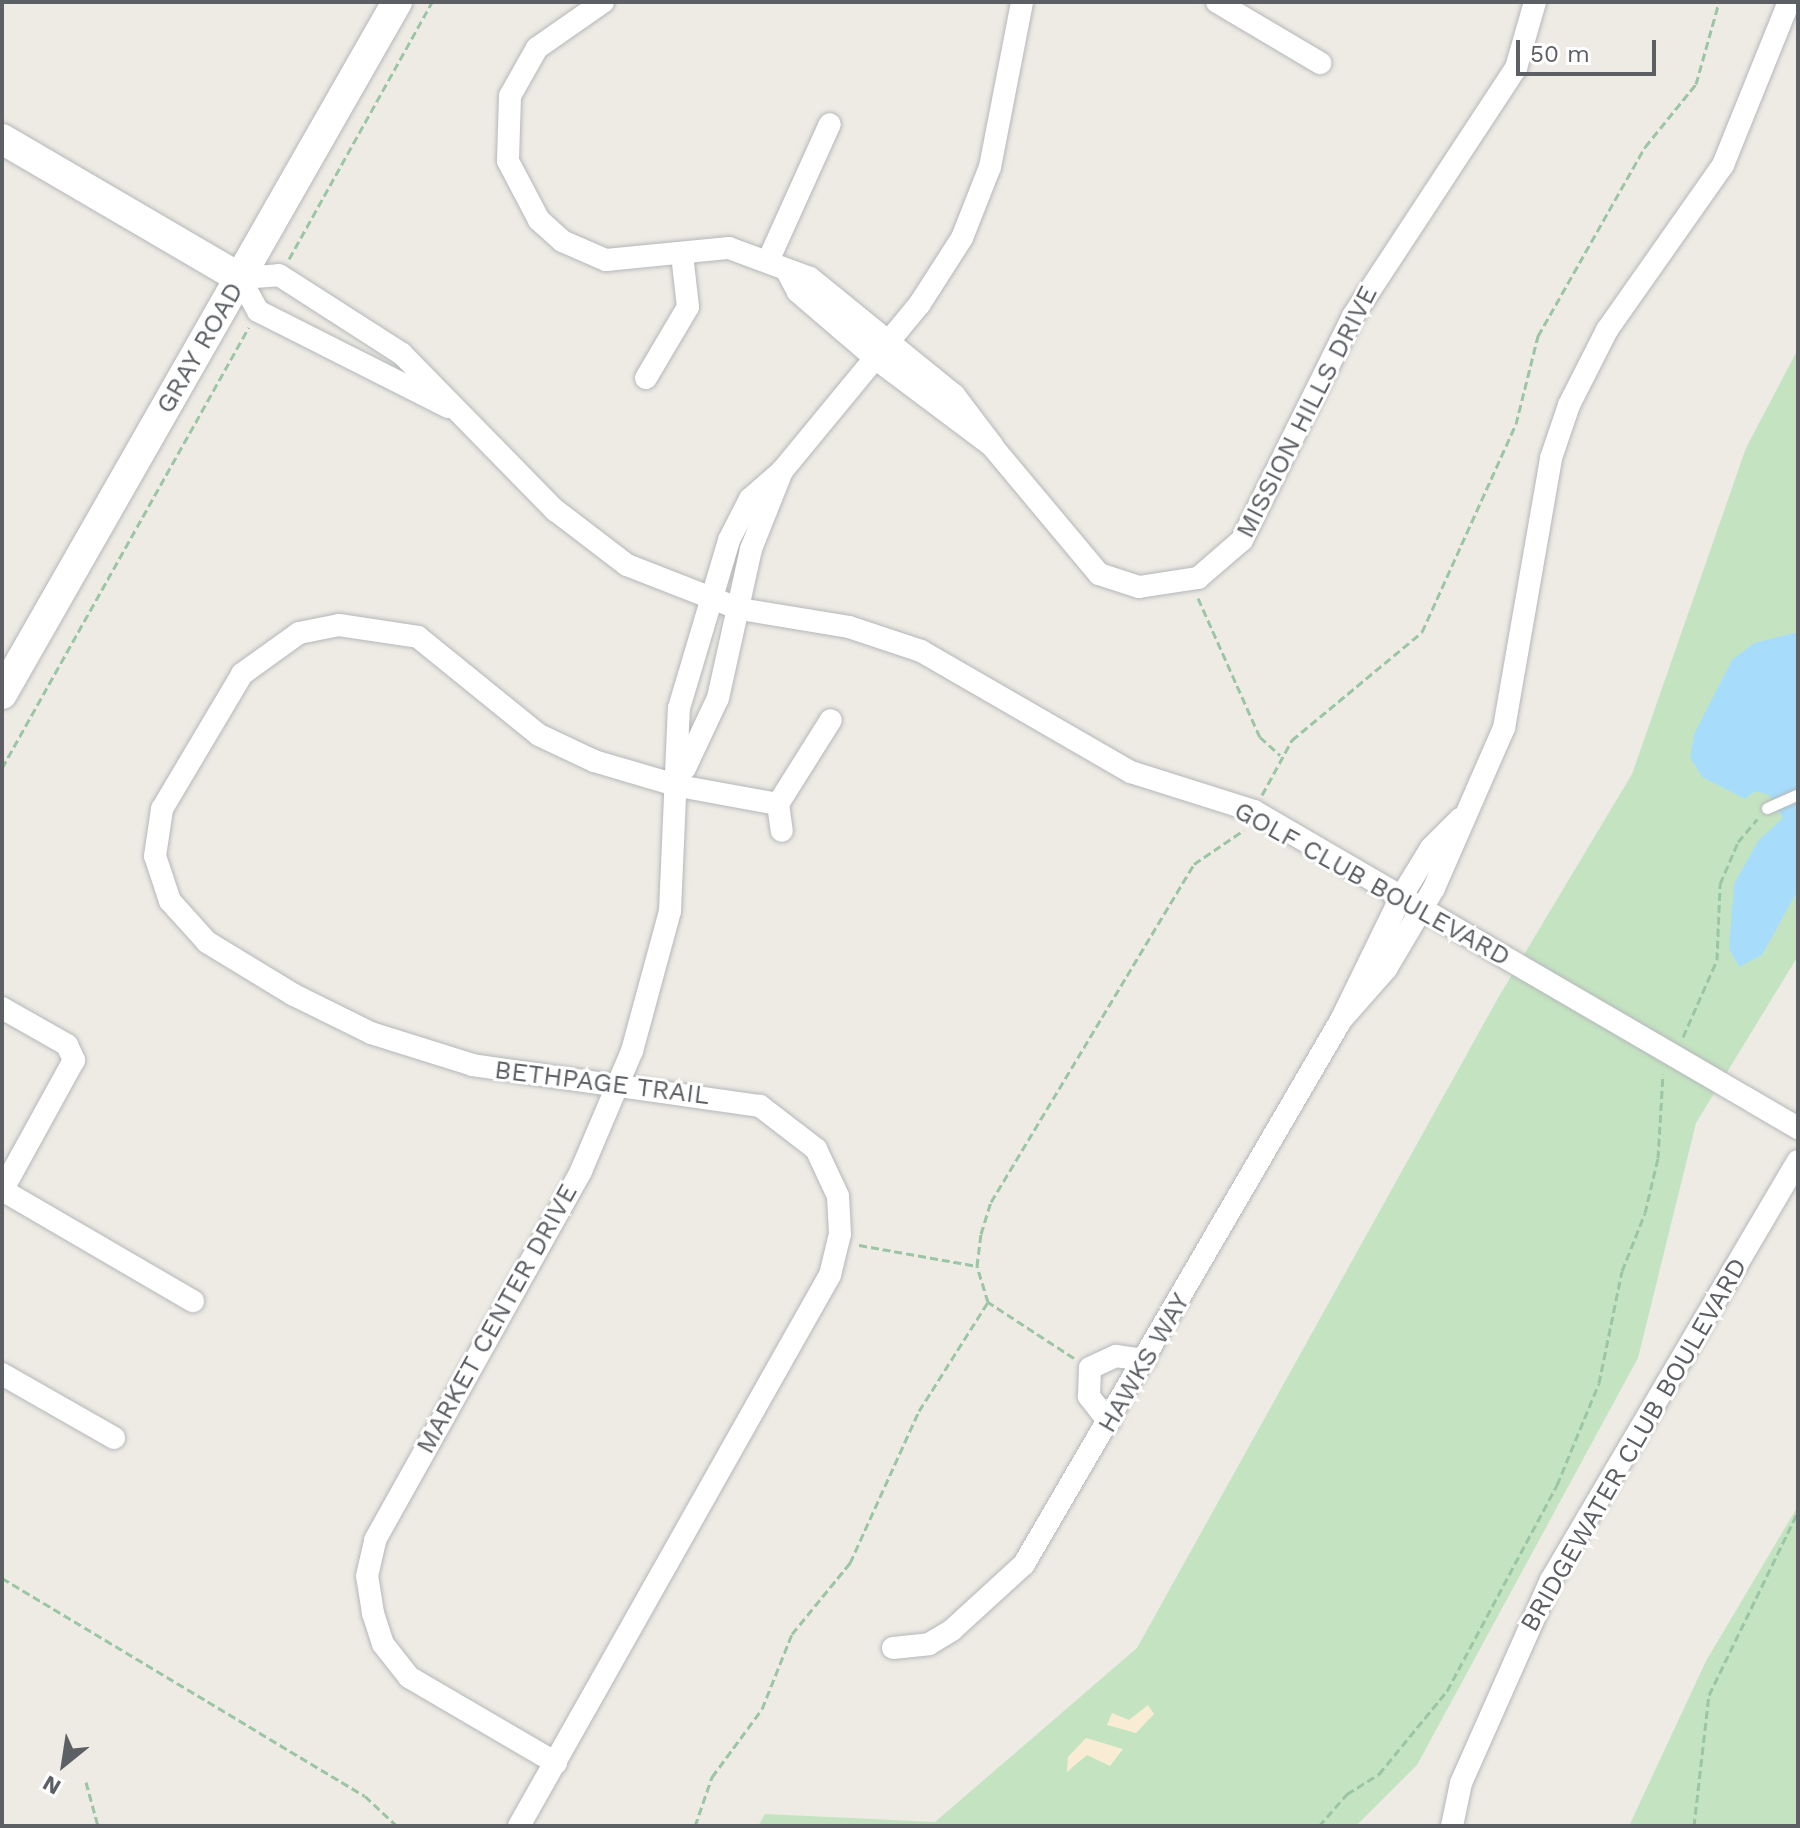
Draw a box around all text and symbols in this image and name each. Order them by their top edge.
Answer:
scale bar [1520,24,1660,74]
text: 50 m [1530,40,1590,68]
street label: GRAY ROAD [150,276,250,420]
street label: MISSION HILLS DRIVE [1230,281,1384,543]
street label: GOLF CLUB BOULEVARD [1228,795,1516,973]
street label: BETHPAGE TRAIL [492,1054,712,1112]
street label: MARKET CENTER DRIVE [410,1178,584,1460]
street label: BRIDGEWATER CLUB BOULEVARD [1514,1253,1754,1637]
street label: HAWKS WAY [1091,1287,1197,1439]
north arrow [24,1724,104,1804]
text: N [38,1770,65,1800]

